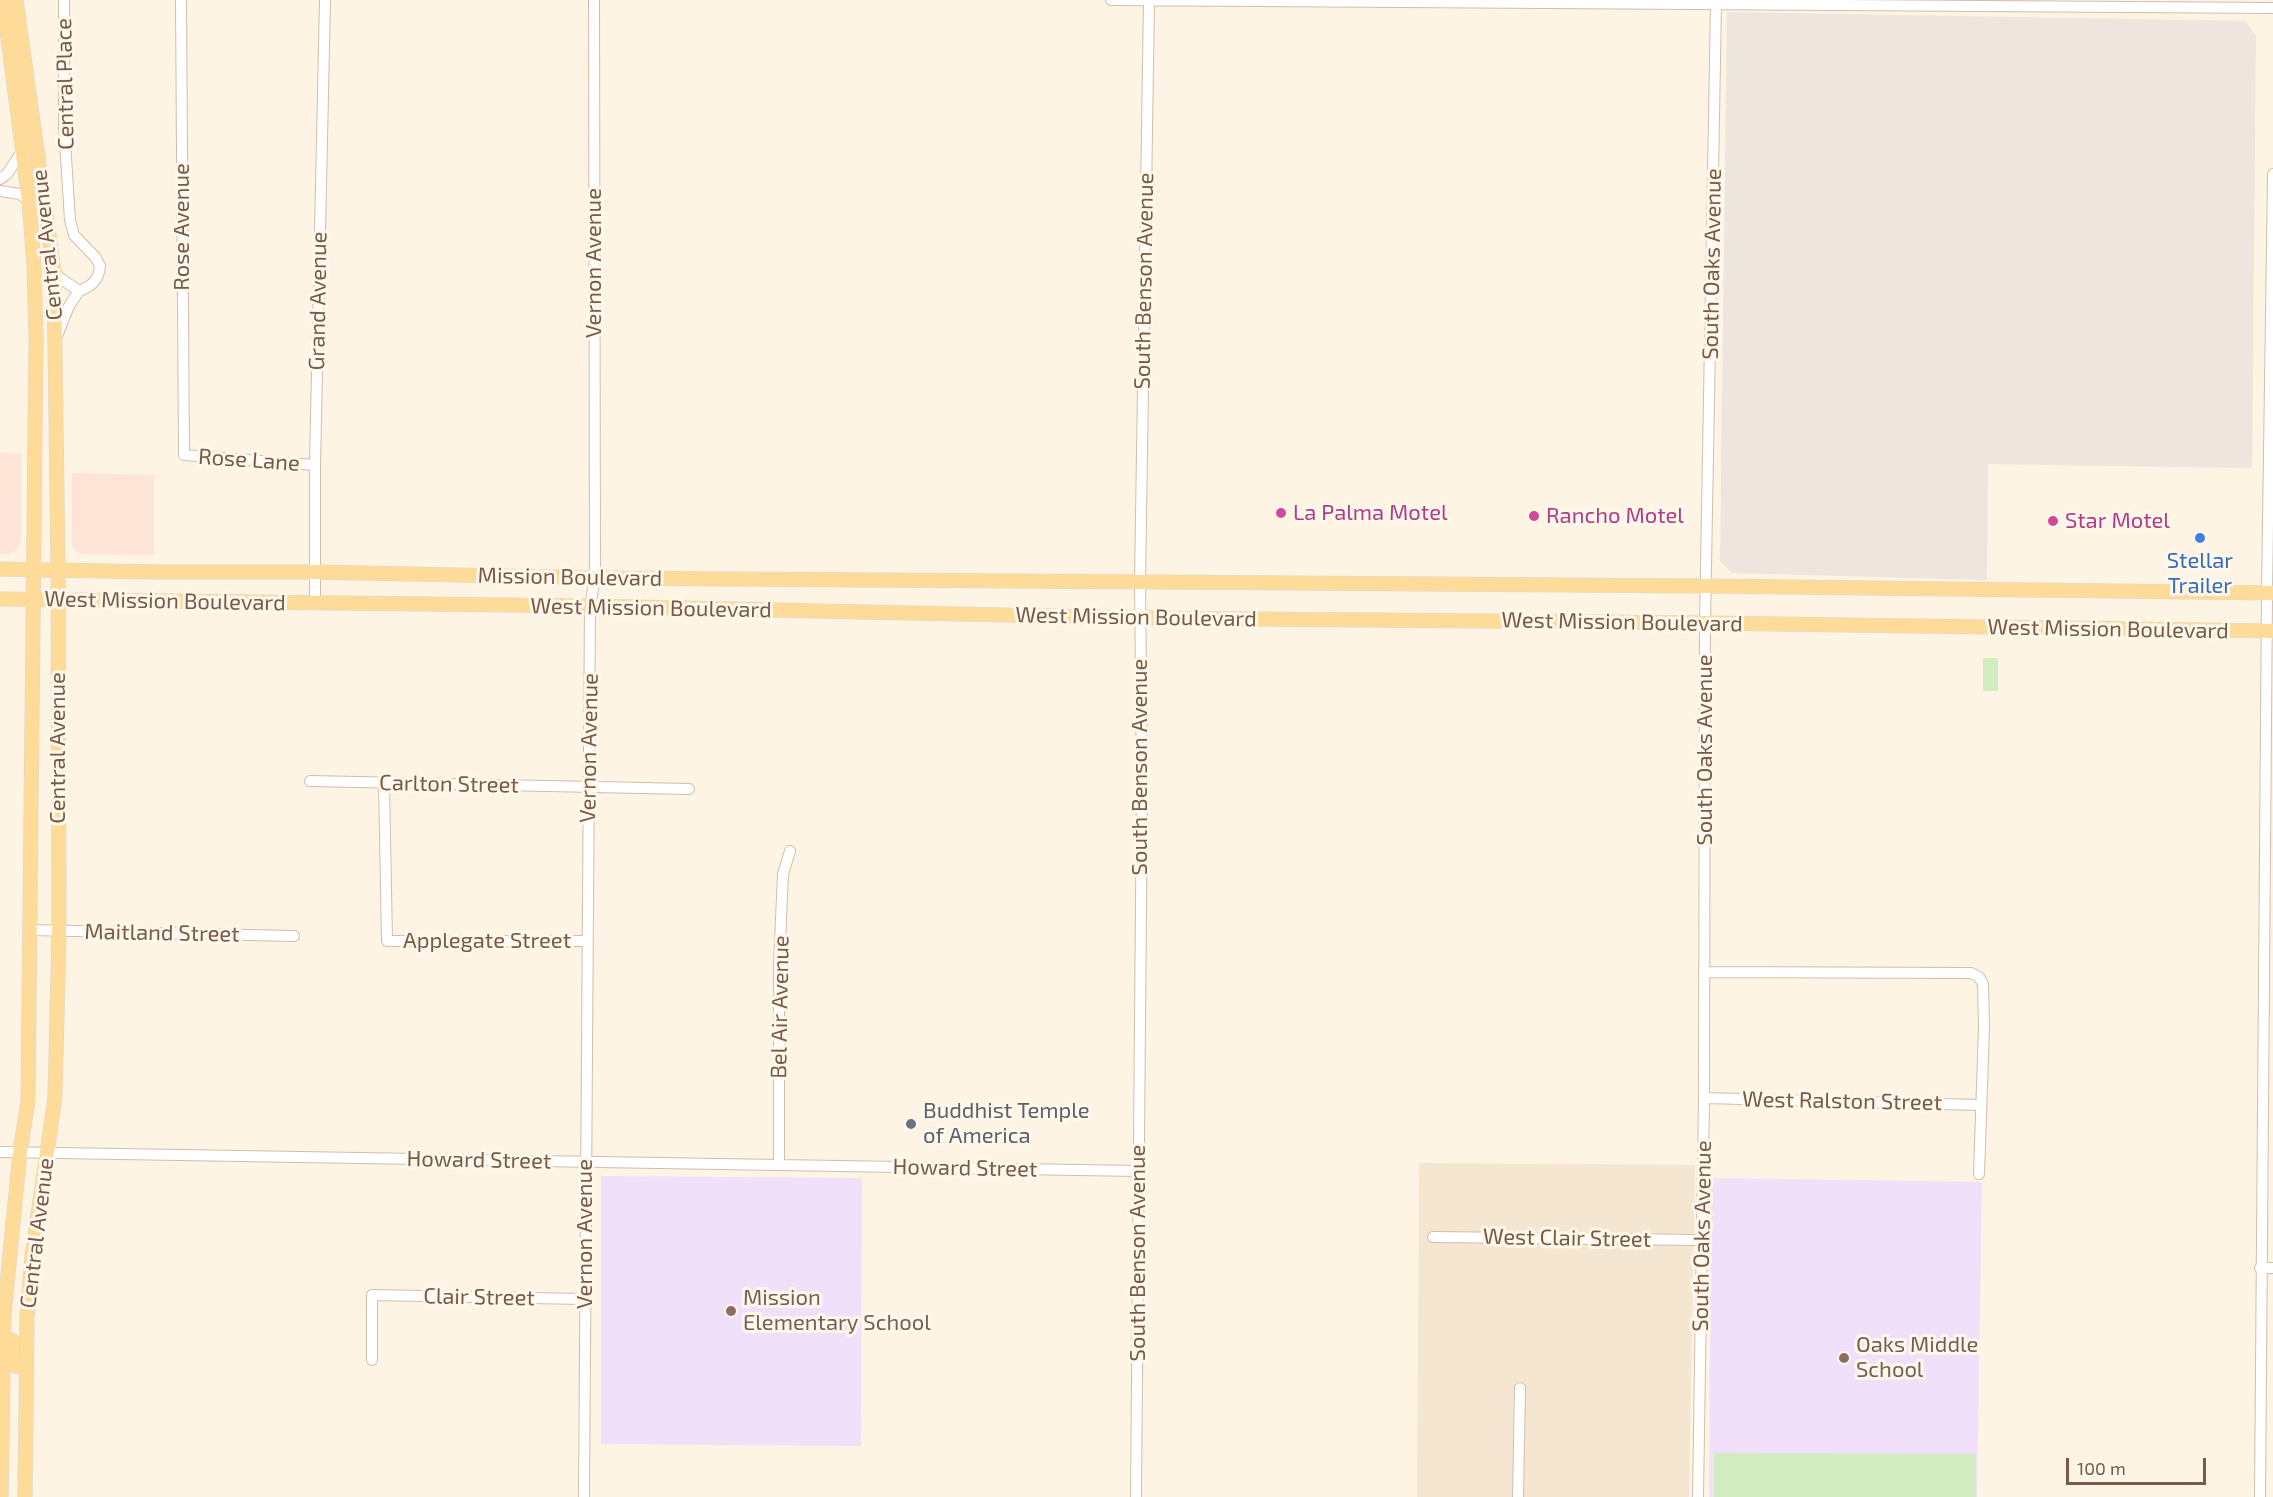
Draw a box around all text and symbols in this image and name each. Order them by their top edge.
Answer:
street label: Central Place [51,18,79,150]
street label: Rose Avenue [169,163,195,291]
street label: Central Avenue [26,168,68,322]
street label: South Oaks Avenue [1697,168,1727,360]
street label: South Benson Avenue [1129,172,1159,390]
street label: Vernon Avenue [581,188,607,338]
street label: Grand Avenue [304,231,332,371]
street label: Rose Lane [197,443,301,477]
place label: La Palma Motel [1293,500,1448,526]
place label: Rancho Motel [1546,503,1684,529]
marker: La Palma Motel [1274,506,1288,520]
place label: Star Motel [2065,508,2170,534]
marker: Rancho Motel [1527,509,1541,523]
marker: Star Motel [2046,514,2060,528]
marker: Stellar Trailer [2193,531,2207,545]
place label: Stellar Trailer [2167,548,2233,600]
street label: Mission Boulevard [478,562,662,592]
street label: West Mission Boulevard [44,586,286,616]
street label: West Mission Boulevard [530,593,772,623]
street label: West Mission Boulevard [1015,602,1257,632]
street label: West Mission Boulevard [1501,607,1743,637]
street label: West Mission Boulevard [1987,614,2229,644]
street label: South Oaks Avenue [1692,654,1718,846]
street label: South Benson Avenue [1127,659,1153,875]
street label: Central Avenue [45,672,71,824]
street label: Vernon Avenue [574,673,604,823]
street label: Carlton Street [379,770,519,798]
street label: Maitland Street [84,918,240,948]
street label: Applegate Street [403,928,571,954]
street label: Bel Air Avenue [766,935,794,1079]
street label: West Ralston Street [1742,1086,1942,1116]
place label: Buddhist Temple of America [923,1098,1090,1150]
marker: Buddhist Temple of America [904,1117,918,1131]
street label: South Oaks Avenue [1687,1140,1717,1332]
street label: South Benson Avenue [1125,1145,1151,1361]
street label: Howard Street [407,1146,551,1174]
street label: Howard Street [893,1154,1037,1182]
street label: Central Avenue [15,1156,59,1310]
street label: Vernon Avenue [572,1159,598,1309]
street label: West Clair Street [1483,1223,1651,1253]
street label: Clair Street [423,1283,535,1311]
place label: Mission Elementary School [743,1285,931,1336]
marker: Mission Elementary School [724,1304,738,1318]
place label: Oaks Middle School [1856,1332,1978,1384]
marker: Oaks Middle School [1837,1351,1851,1365]
scale bar [2069,1446,2208,1484]
text: 100 m [2077,1457,2126,1479]

